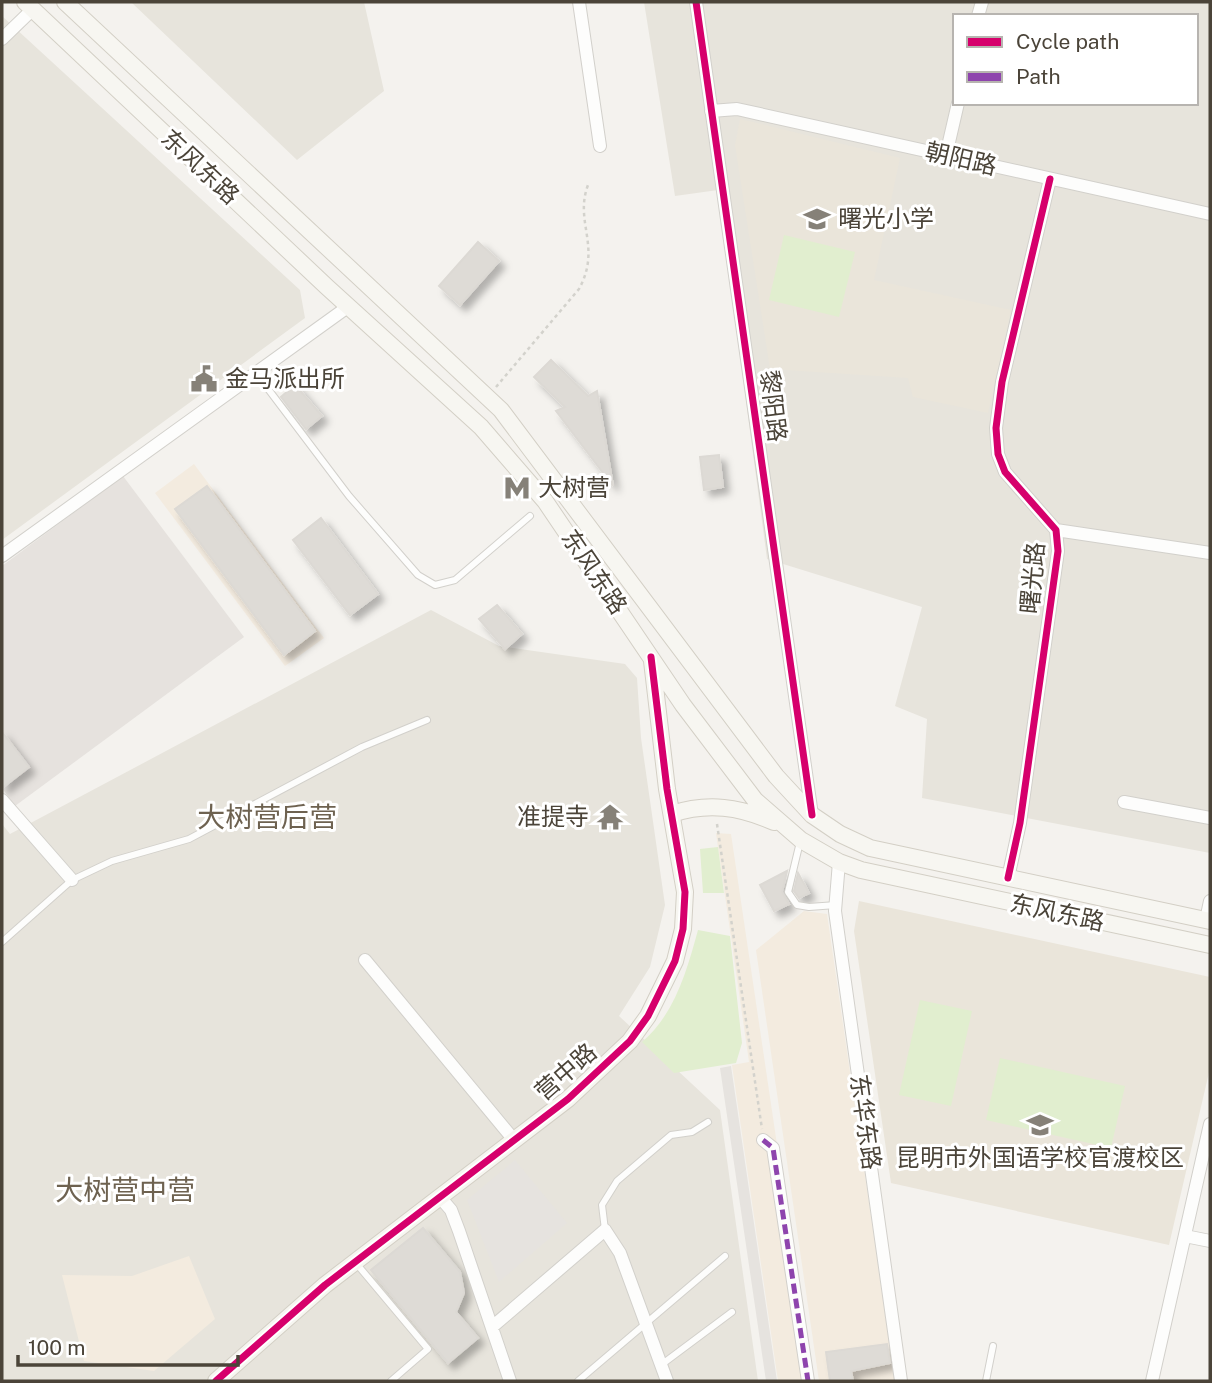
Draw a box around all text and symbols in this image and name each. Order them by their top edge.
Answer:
legend [953,14,1198,105]
text: Cycle path [1016,29,1119,54]
text: Path [1016,64,1061,89]
street label: 东风东路 [156,123,245,209]
street label: 朝阳路 [923,136,999,180]
school or university icon: 曙光小学 [802,204,832,234]
place label: 曙光小学 [838,204,934,232]
public building icon: 金马派出所 [189,364,219,394]
place label: 金马派出所 [225,364,345,392]
street label: 黎阳路 [756,368,792,443]
metro station icon: 大树营 [502,473,532,503]
place label: 大树营 [538,473,610,501]
street label: 东风东路 [556,524,633,619]
street label: 曙光路 [1015,541,1049,615]
district label: 大树营后营 [197,800,337,833]
place label: 准提寺 [517,802,589,830]
temple icon: 准提寺 [595,802,625,832]
street label: 东风东路 [1007,888,1107,936]
street label: 营中路 [529,1037,602,1105]
street label: 东华东路 [845,1072,887,1171]
school or university icon: 昆明市外国语学校官渡校区 [1025,1110,1055,1140]
place label: 昆明市外国语学校官渡校区 [896,1143,1184,1171]
district label: 大树营中营 [55,1173,195,1206]
scale bar [18,1324,238,1368]
text: 100 m [28,1335,85,1360]

